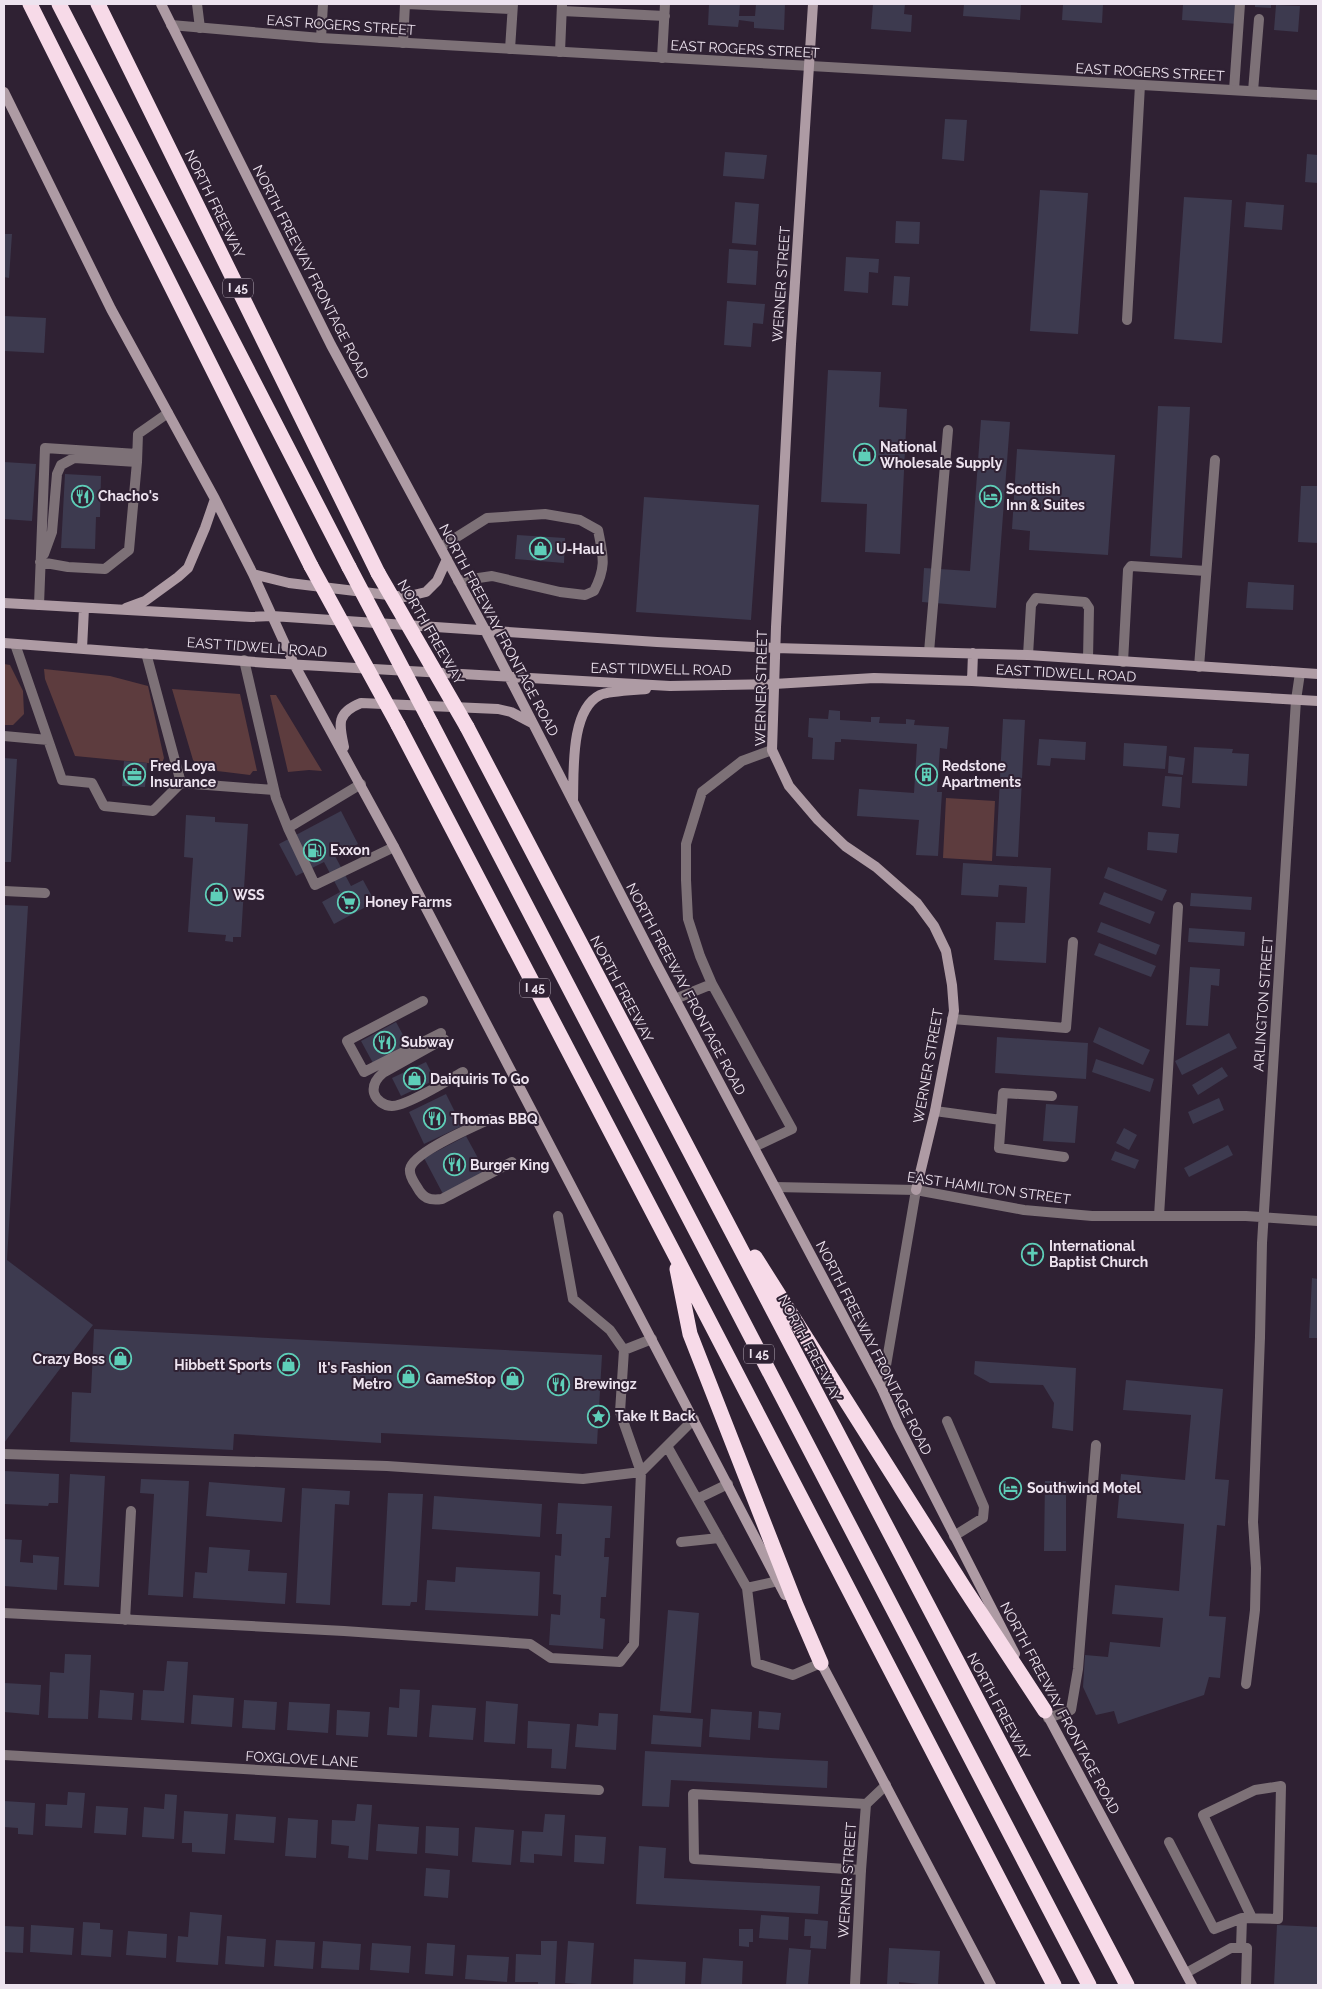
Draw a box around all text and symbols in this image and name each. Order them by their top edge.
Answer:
street label: EAST ROGERS STREET [266,12,416,38]
street label: EAST ROGERS STREET [670,37,820,61]
street label: EAST ROGERS STREET [1075,60,1225,84]
street label: NORTH FREEWAY [182,147,248,261]
street label: NORTH FREEWAY FRONTAGE ROAD [250,162,372,382]
street label: WERNER STREET [769,225,793,342]
road number: I 45 [223,278,253,298]
place label: National Wholesale Supply [880,439,1003,471]
shop icon: National Wholesale Supply [852,443,876,467]
place label: Scottish Inn & Suites [1006,481,1085,513]
restaurant icon: Chacho's [70,484,94,508]
hotel icon: Scottish Inn & Suites [978,485,1002,509]
place label: Chacho's [98,488,159,504]
street label: NORTH FREEWAY FRONTAGE ROAD [436,521,562,739]
shop icon: U-Haul [528,537,552,561]
place label: U-Haul [556,541,604,557]
street label: NORTH FREEWAY [394,577,468,687]
street label: WERNER STREET [752,629,770,746]
street label: EAST TIDWELL ROAD [186,634,328,660]
street label: EAST TIDWELL ROAD [591,660,731,678]
street label: EAST TIDWELL ROAD [995,661,1137,685]
place label: Fred Loya Insurance [150,758,217,790]
place label: Redstone Apartments [942,758,1021,790]
office icon: Fred Loya Insurance [122,762,146,786]
building icon: Redstone Apartments [914,762,938,786]
fuel station icon: Exxon [302,838,326,862]
place label: Exxon [330,842,370,858]
street label: NORTH FREEWAY FRONTAGE ROAD [623,880,749,1098]
shop icon: WSS [205,883,229,907]
place label: WSS [233,887,265,903]
supermarket icon: Honey Farms [337,890,361,914]
place label: Honey Farms [365,894,452,910]
street label: NORTH FREEWAY [587,933,657,1045]
street label: ARLINGTON STREET [1250,935,1276,1072]
road number: I 45 [520,978,550,998]
street label: WERNER STREET [910,1007,946,1125]
restaurant icon: Subway [373,1030,397,1054]
place label: Subway [401,1034,454,1050]
shop icon: Daiquiris To Go [402,1067,426,1091]
place label: Daiquiris To Go [430,1071,530,1087]
restaurant icon: Thomas BBQ [423,1107,447,1131]
place label: Thomas BBQ [451,1111,538,1127]
restaurant icon: Burger King [442,1153,466,1177]
place label: Burger King [470,1157,550,1173]
street label: EAST HAMILTON STREET [906,1169,1072,1207]
street label: NORTH FREEWAY FRONTAGE ROAD [813,1238,935,1458]
place label: International Baptist Church [1049,1238,1148,1270]
church icon: International Baptist Church [1021,1242,1045,1266]
street label: NORTH FREEWAY [775,1292,845,1404]
road number: I 45 [744,1345,774,1364]
shop icon: Crazy Boss [109,1347,133,1371]
place label: Crazy Boss [33,1351,105,1367]
shop icon: Hibbett Sports [276,1353,300,1377]
place label: Hibbett Sports [174,1357,272,1373]
place label: It's Fashion Metro [318,1360,393,1392]
shop icon: It's Fashion Metro [396,1364,420,1388]
shop icon: GameStop [500,1367,524,1391]
place label: GameStop [425,1371,496,1387]
restaurant icon: Brewingz [546,1372,570,1396]
place label: Brewingz [574,1376,637,1392]
place icon: Take It Back [587,1404,611,1428]
place label: Take It Back [615,1408,696,1424]
hotel icon: Southwind Motel [999,1476,1023,1500]
place label: Southwind Motel [1027,1480,1142,1496]
street label: NORTH FREEWAY FRONTAGE ROAD [997,1599,1123,1817]
street label: NORTH FREEWAY [964,1650,1034,1762]
street label: FOXGLOVE LANE [245,1748,359,1770]
street label: WERNER STREET [835,1821,859,1938]

